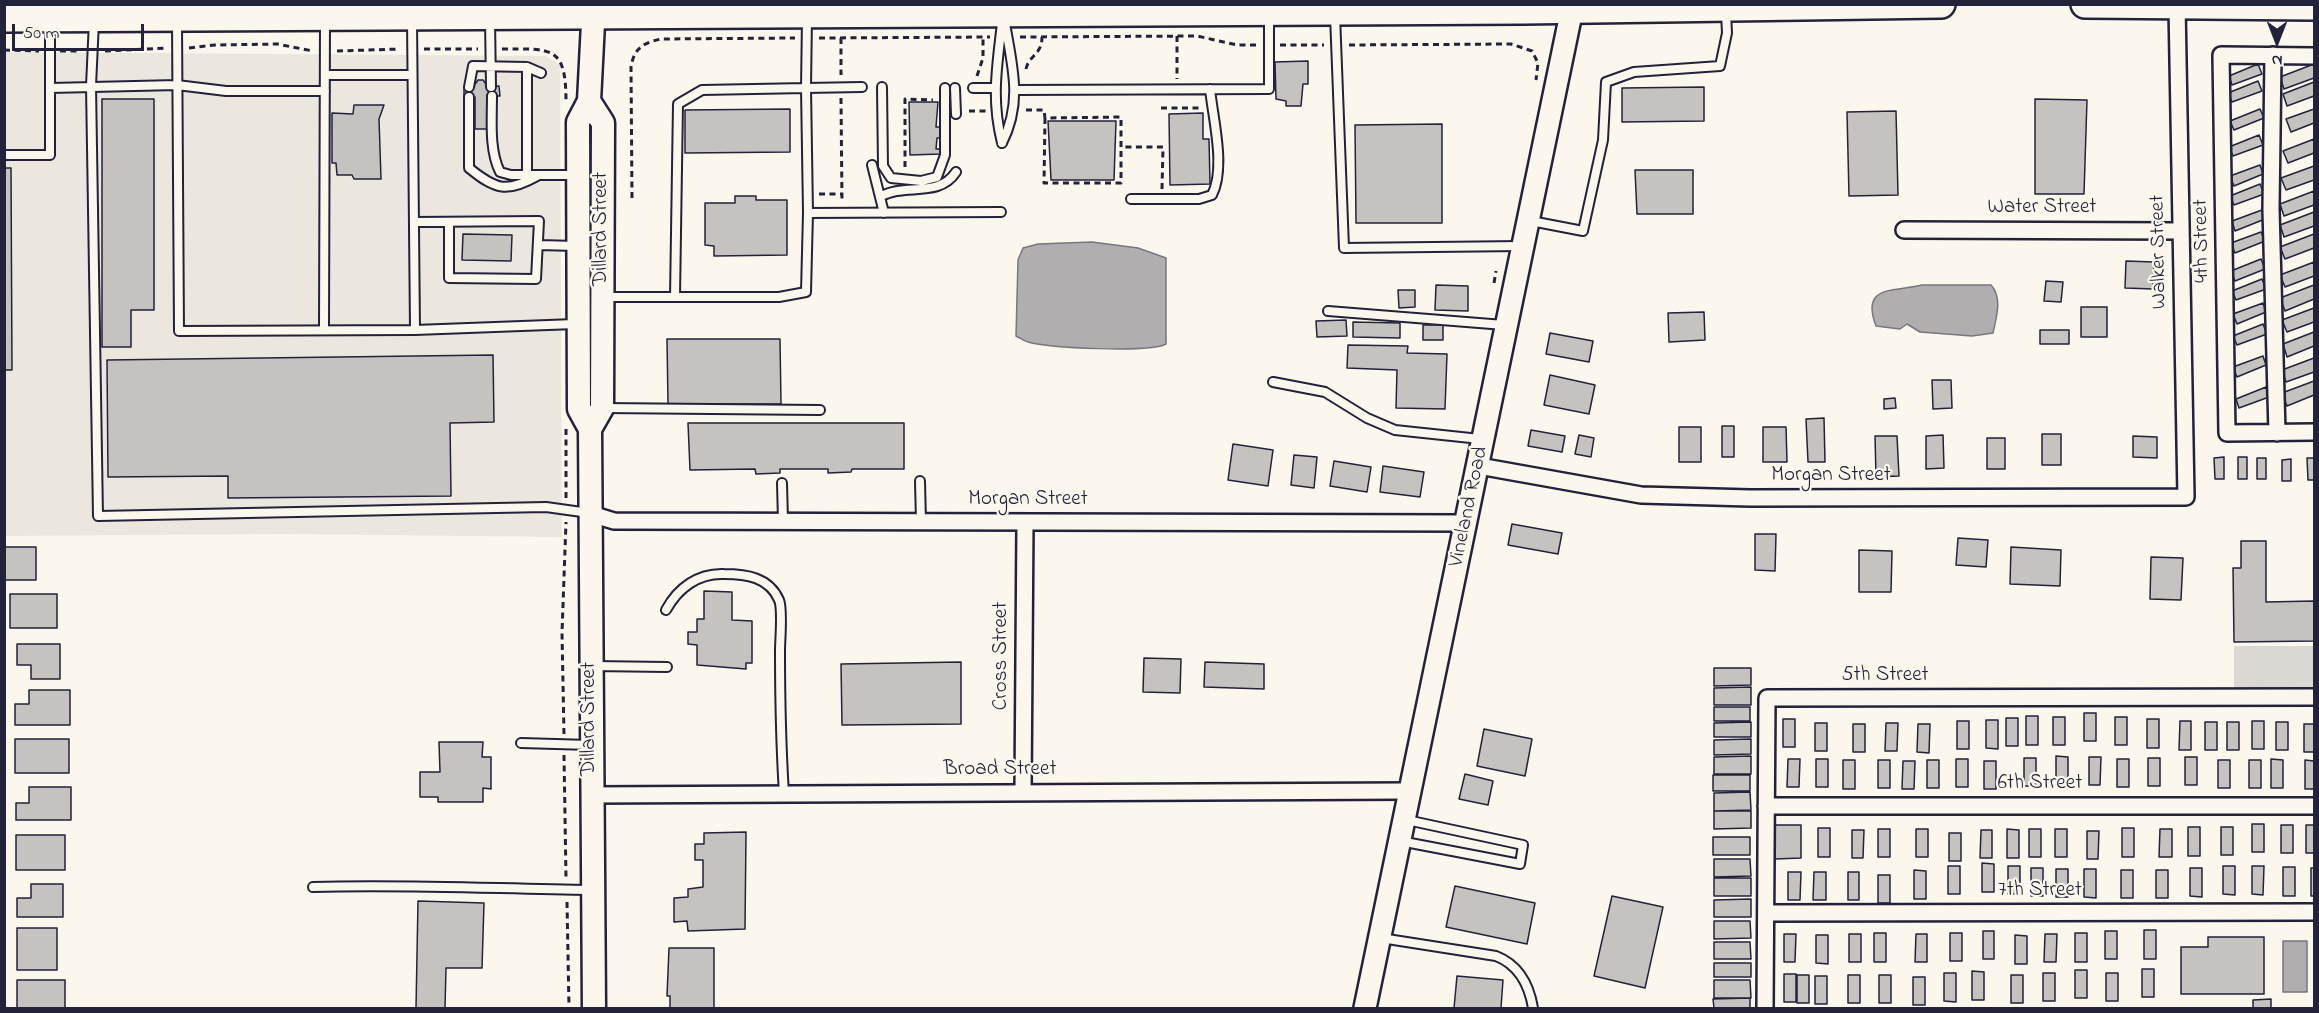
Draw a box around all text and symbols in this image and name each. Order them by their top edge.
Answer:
scale bar [15,12,147,50]
north arrow [2247,12,2307,72]
text: 50 m [23,21,60,47]
text: N [2272,48,2282,72]
street label: Dillard Street [590,172,616,286]
street label: Walker Street [2146,195,2174,309]
street label: Water Street [1988,196,2096,222]
street label: 4th Street [2190,199,2216,283]
street label: Vineland Road [1445,445,1495,569]
street label: Morgan Street [1771,464,1891,490]
street label: Morgan Street [968,488,1088,514]
street label: Cross Street [990,602,1016,710]
street label: Dillard Street [578,662,604,776]
street label: 5th Street [1841,664,1929,690]
street label: Broad Street [944,758,1056,784]
street label: 6th Street [1998,772,2082,798]
street label: 7th Street [1998,879,2082,905]

